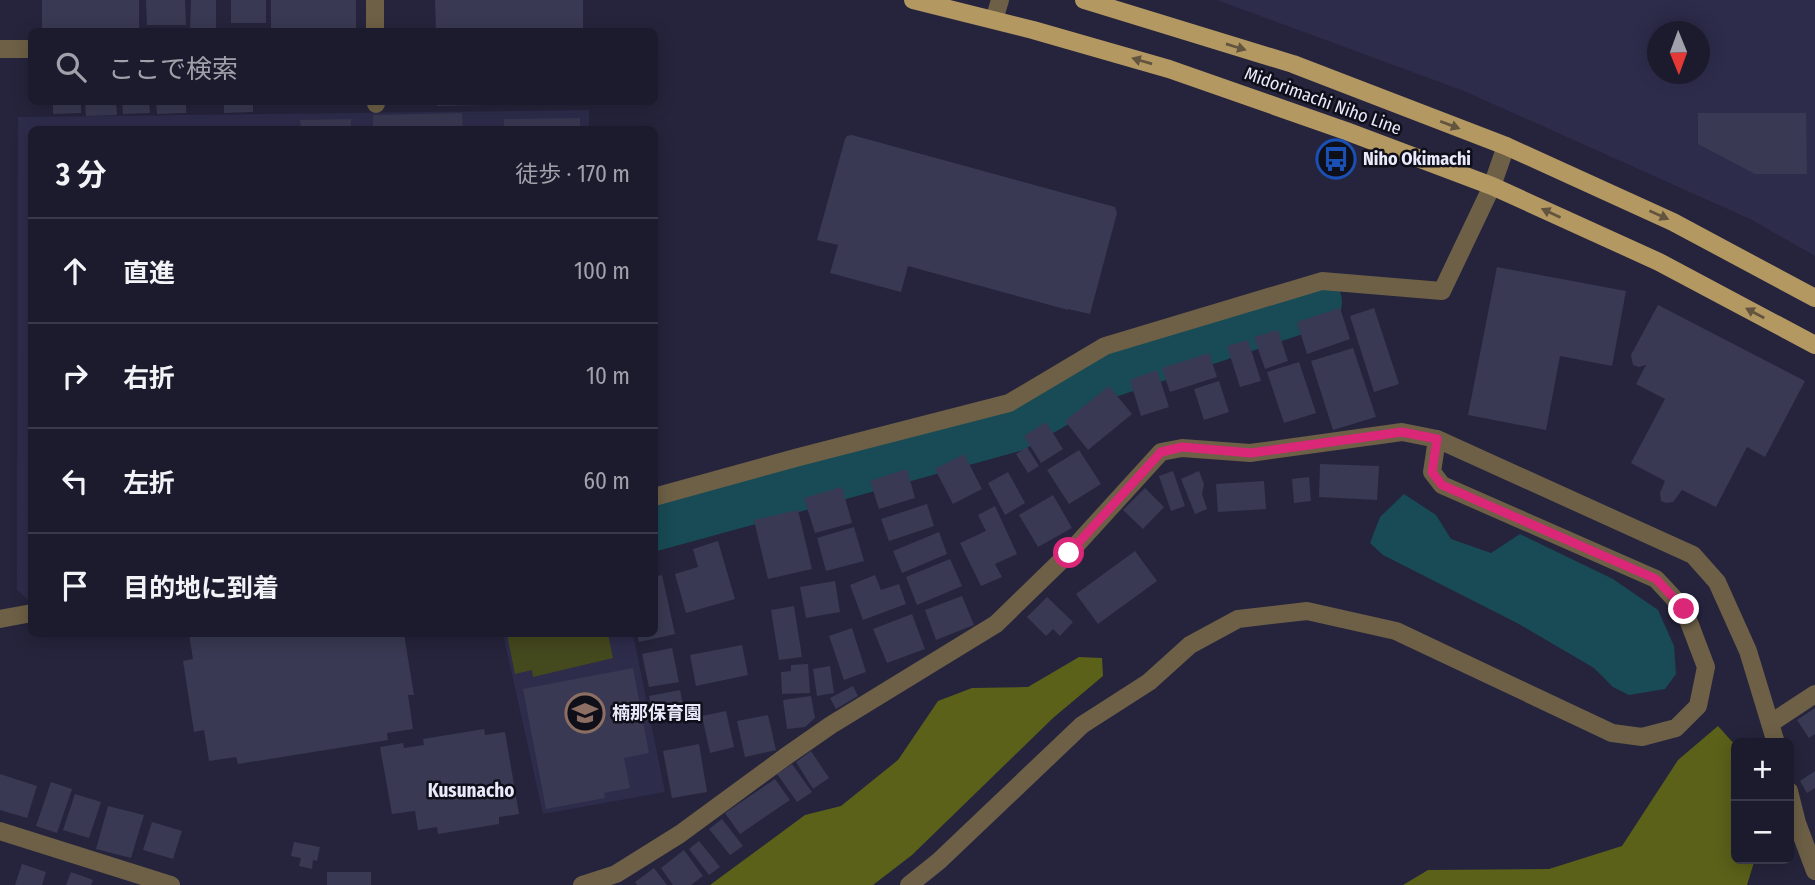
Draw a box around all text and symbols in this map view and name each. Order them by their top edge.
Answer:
north arrow [1647,21,1710,84]
search box [28,28,658,105]
one-way arrow [1226,42,1247,52]
icon: search [52,48,90,86]
text: ここで検索 [108,54,238,85]
one-way arrow [1131,56,1152,66]
street label: Midorimachi Niho Line [1242,62,1405,140]
one-way arrow [1440,119,1461,130]
bus stop icon: Niho Okimachi [1315,138,1357,180]
place label: Niho Okimachi [1363,148,1471,170]
text: 3 分 [56,157,106,193]
text: 徒歩 · 170 m [515,160,630,188]
one-way arrow [1540,207,1561,218]
one-way arrow [1648,210,1669,221]
icon: ahead [56,252,94,290]
text: 100 m [574,257,630,285]
text: 直進 [123,258,175,289]
one-way arrow [1745,307,1765,319]
icon: right [56,357,94,395]
text: 10 m [586,362,630,390]
text: 右折 [123,363,175,394]
icon: left [56,462,94,500]
text: 60 m [584,467,630,495]
text: 左折 [123,468,175,499]
route start [1053,537,1084,568]
icon: arrive [56,567,94,605]
text: 目的地に到着 [123,573,279,604]
route end [1668,593,1699,624]
school or university icon: 楠那保育園 [564,692,606,734]
place label: 楠那保育園 [612,702,702,724]
map controls [1731,738,1794,864]
button: + [1731,738,1794,801]
district label: Kusunacho [428,779,514,802]
button: − [1731,801,1794,864]

